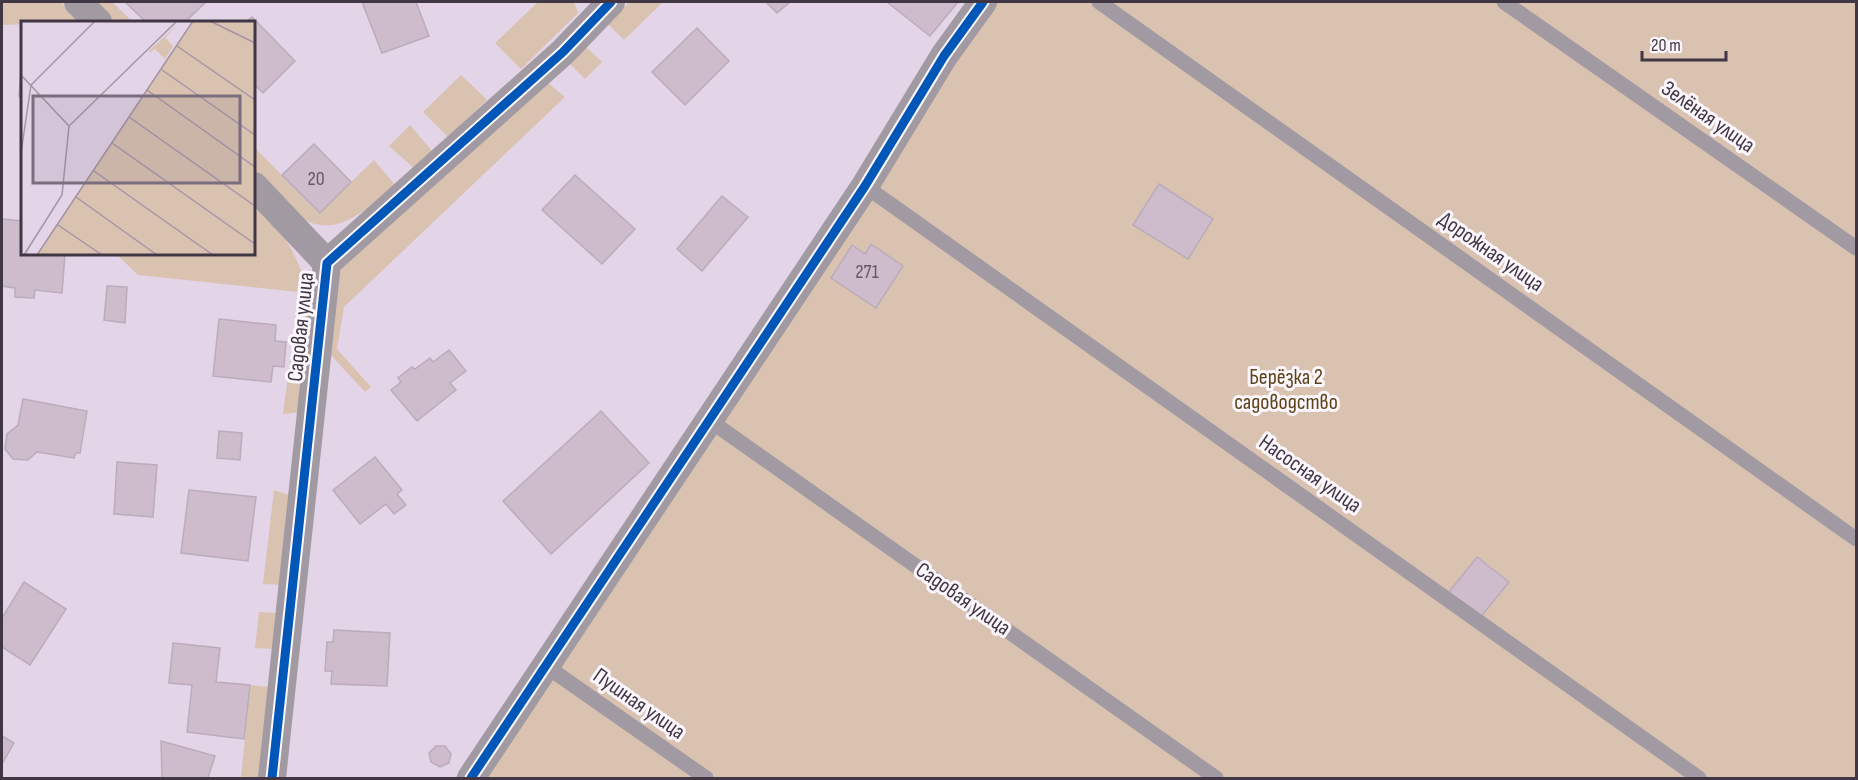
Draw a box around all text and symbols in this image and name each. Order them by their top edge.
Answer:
inset map [21,21,255,255]
scale bar [1642,24,1726,62]
text: 20 m [1651,35,1681,56]
street label: Зелёная улица [1656,75,1760,159]
house number: 20 [307,167,325,191]
street label: Дорожная улица [1433,206,1549,298]
house number: 271 [855,260,879,284]
street label: Садовая улица [282,271,320,383]
park label: Берёзка 2 садоводство [1234,364,1338,416]
street label: Насосная улица [1254,429,1366,519]
street label: Садовая улица [910,556,1016,642]
street label: Пушная улица [588,662,690,746]

